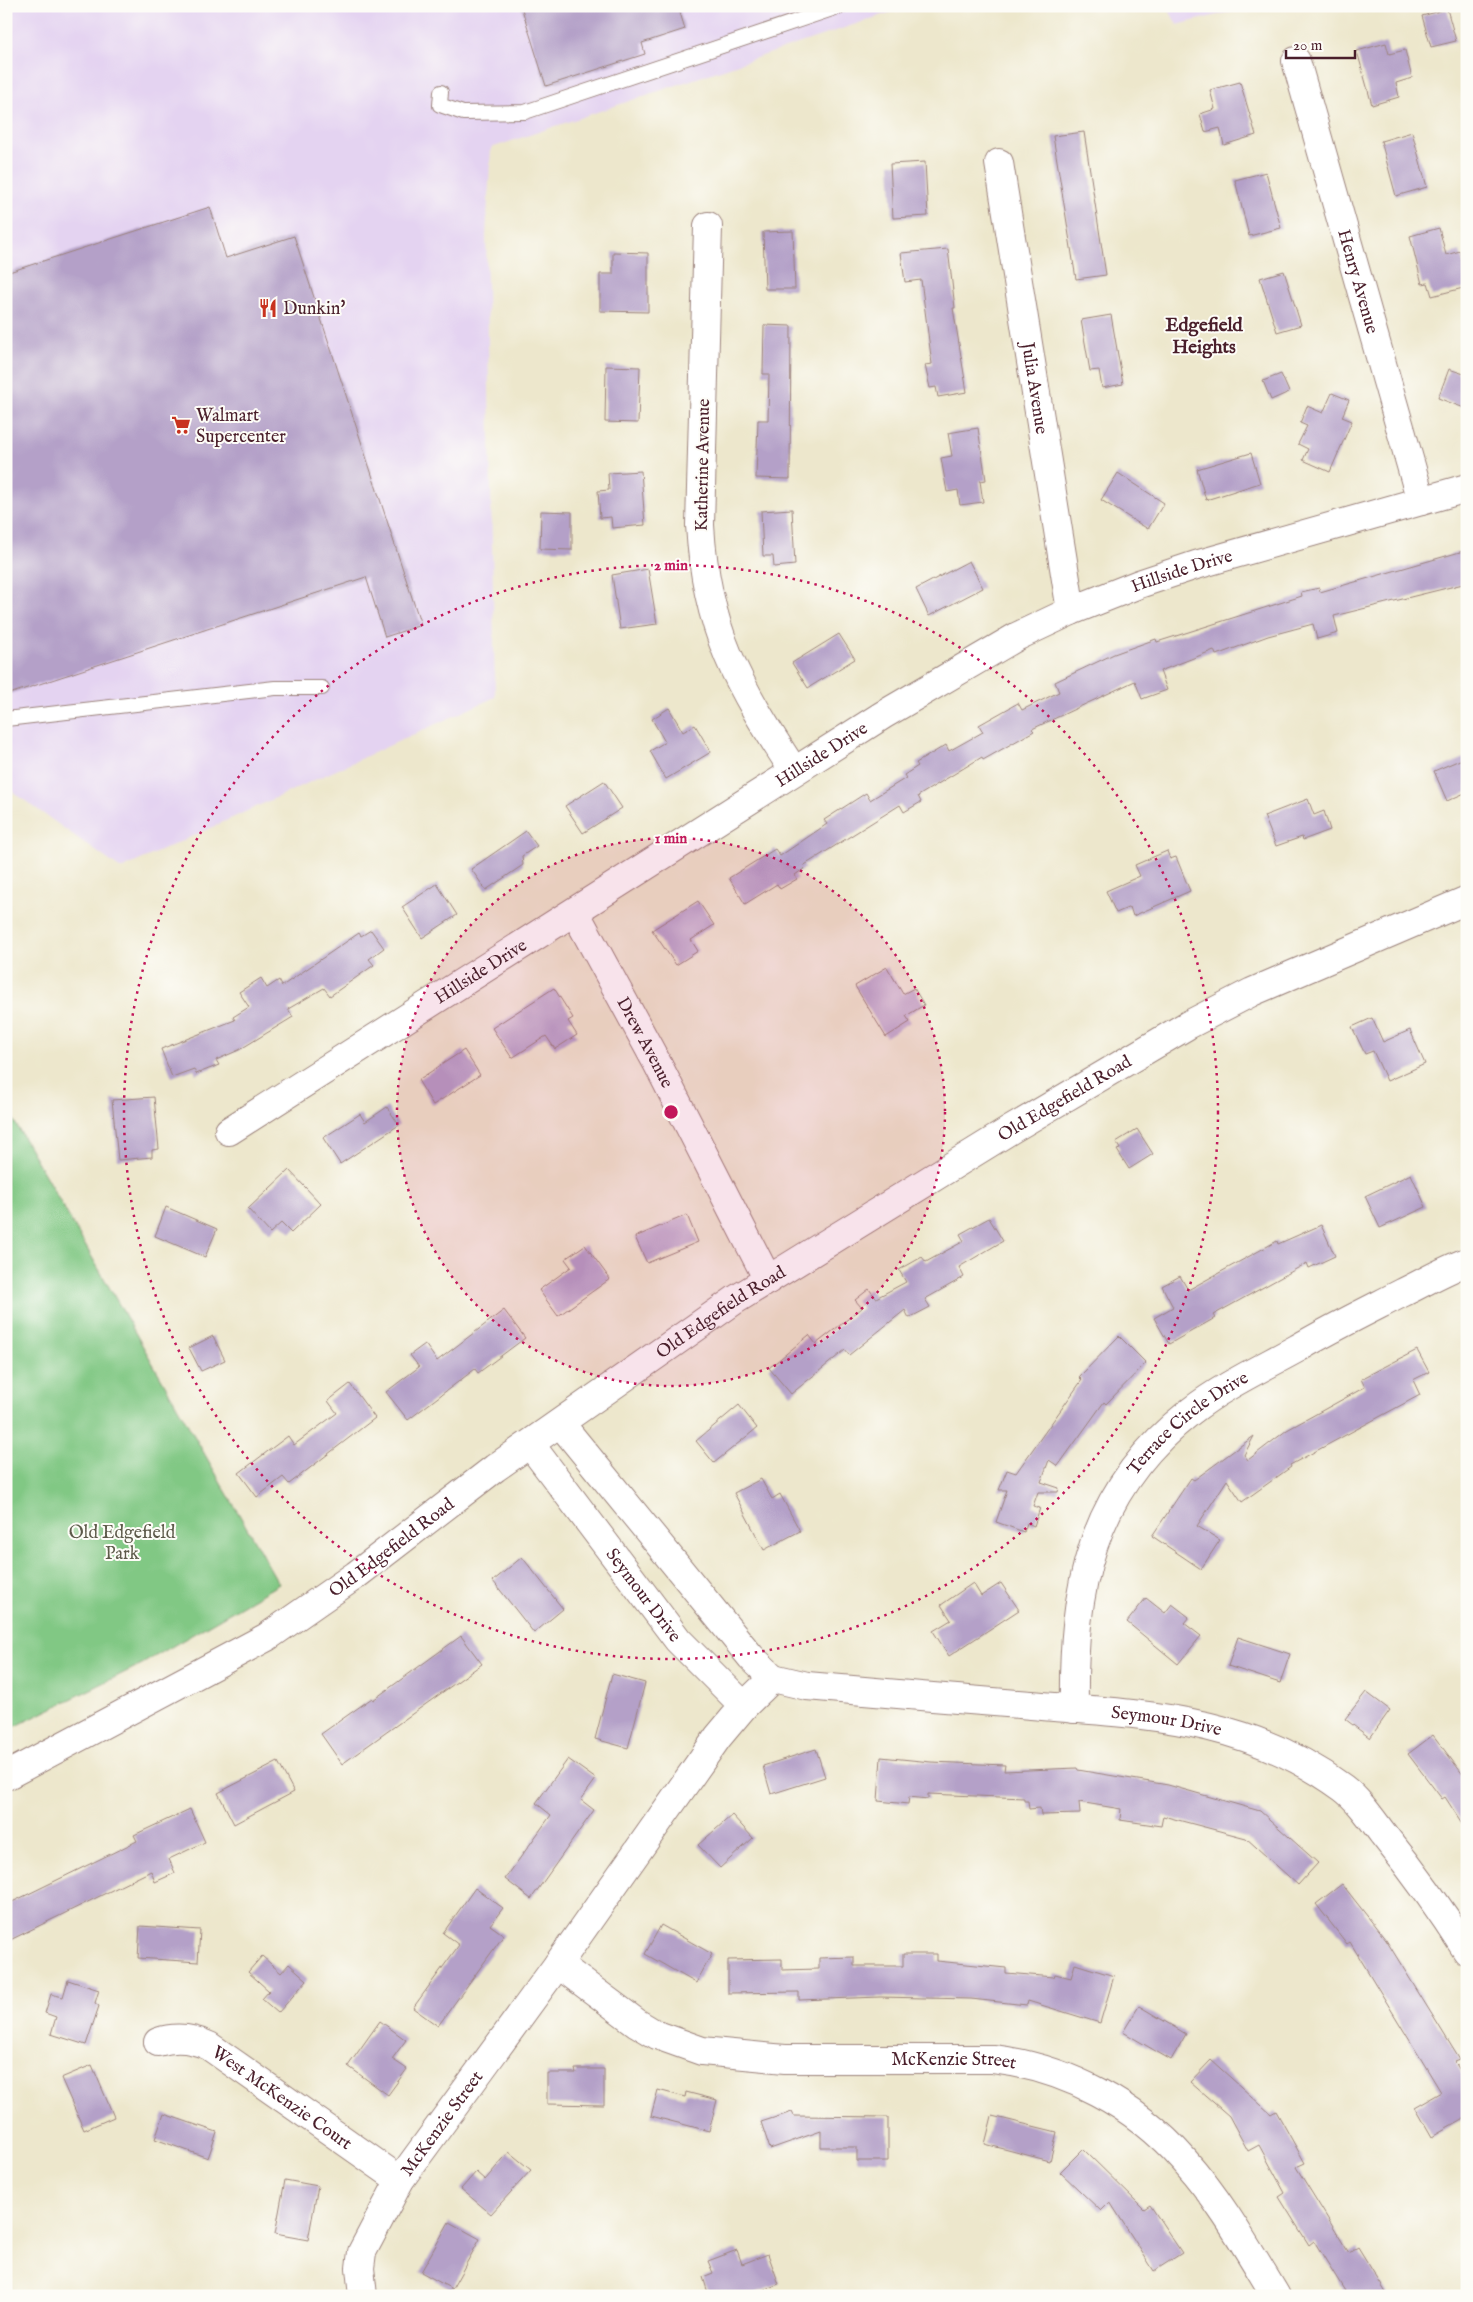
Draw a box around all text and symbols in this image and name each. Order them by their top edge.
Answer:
scale bar [1286,28,1354,60]
text: 20 m [1293,36,1323,55]
street label: Henry Avenue [1331,227,1383,337]
restaurant icon: Dunkin' [257,297,279,319]
place label: Dunkin' [283,298,345,321]
district label: Edgefield Heights [1165,314,1244,360]
street label: Julia Avenue [1015,339,1052,436]
street label: Katherine Avenue [691,398,716,532]
place label: Walmart Supercenter [196,405,286,449]
supermarket icon: Walmart Supercenter [170,414,192,436]
street label: Hillside Drive [1128,545,1235,599]
text: 2 min [654,556,688,575]
street label: Hillside Drive [772,718,873,793]
text: 1 min [655,829,687,848]
street label: Hillside Drive [431,934,532,1010]
street label: Drew Avenue [610,993,678,1092]
street label: Old Edgefield Road [994,1051,1137,1148]
centre of rings [662,1103,680,1121]
street label: Old Edgefield Road [652,1261,791,1365]
street label: Terrace Circle Drive [1123,1367,1253,1480]
street label: Old Edgefield Road [325,1493,460,1603]
park label: Old Edgefield Park [69,1522,176,1566]
street label: Seymour Drive [600,1544,686,1647]
street label: Seymour Drive [1110,1702,1224,1742]
street label: West McKenzie Court [207,2042,356,2156]
street label: McKenzie Street [891,2049,1018,2076]
street label: McKenzie Street [396,2067,489,2181]

